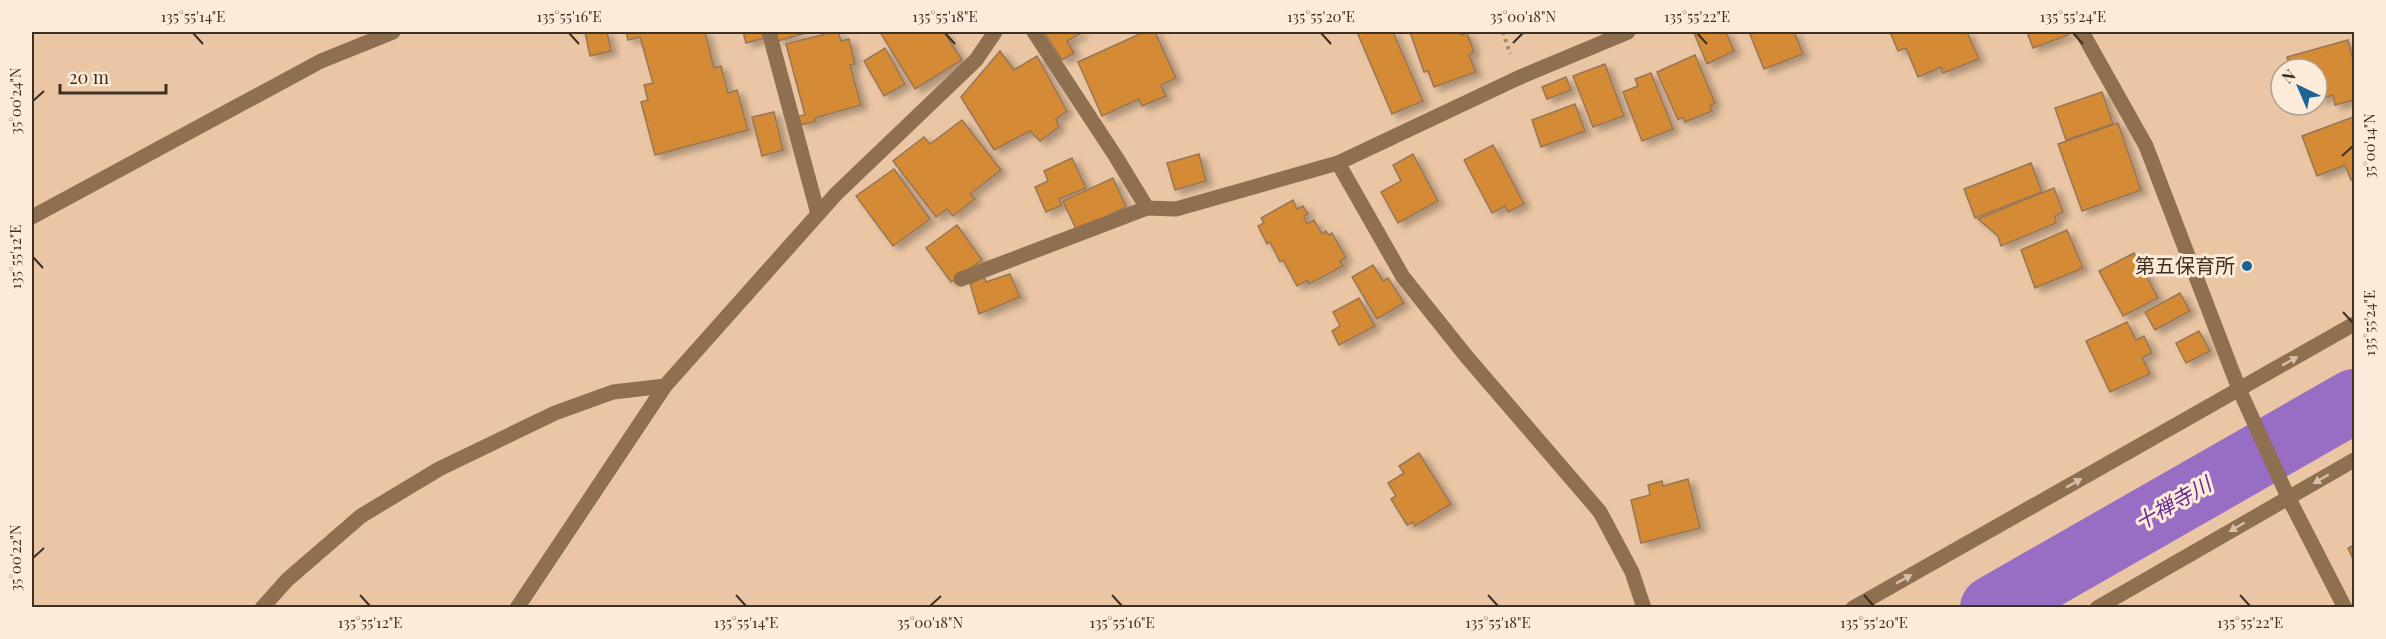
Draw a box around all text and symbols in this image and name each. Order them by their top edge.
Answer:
text: 135°55'14"E [161,6,225,26]
text: 135°55'16"E [536,6,602,26]
text: 135°55'18"E [912,6,978,26]
text: 135°55'20"E [1287,6,1355,26]
text: 35°00'18"N [1490,6,1557,26]
text: 135°55'22"E [1664,6,1730,26]
text: 135°55'24"E [2040,6,2106,26]
scale bar [60,57,166,95]
north arrow [2269,57,2329,117]
text: N [2277,64,2300,87]
text: 20 m [69,65,109,89]
text: 35°00'24"N [5,67,25,135]
text: 35°00'14"N [2359,113,2379,179]
text: 135°55'12"E [5,225,25,289]
place label: 第五保育所 [2135,251,2235,278]
marker: 第五保育所 [2240,259,2254,273]
text: 135°55'24"E [2359,290,2379,356]
one-way arrow [2282,355,2298,366]
water label: 十禅寺川 [2129,468,2217,535]
one-way arrow [2313,473,2329,484]
one-way arrow [2066,478,2083,488]
one-way arrow [2229,521,2245,532]
text: 35°00'22"N [5,524,25,592]
one-way arrow [1896,574,1913,584]
text: 135°55'12"E [338,612,402,632]
text: 135°55'14"E [714,612,778,632]
text: 35°00'18"N [897,612,964,632]
text: 135°55'16"E [1089,612,1155,632]
text: 135°55'18"E [1465,612,1531,632]
text: 135°55'20"E [1840,612,1908,632]
text: 135°55'22"E [2217,612,2283,632]

